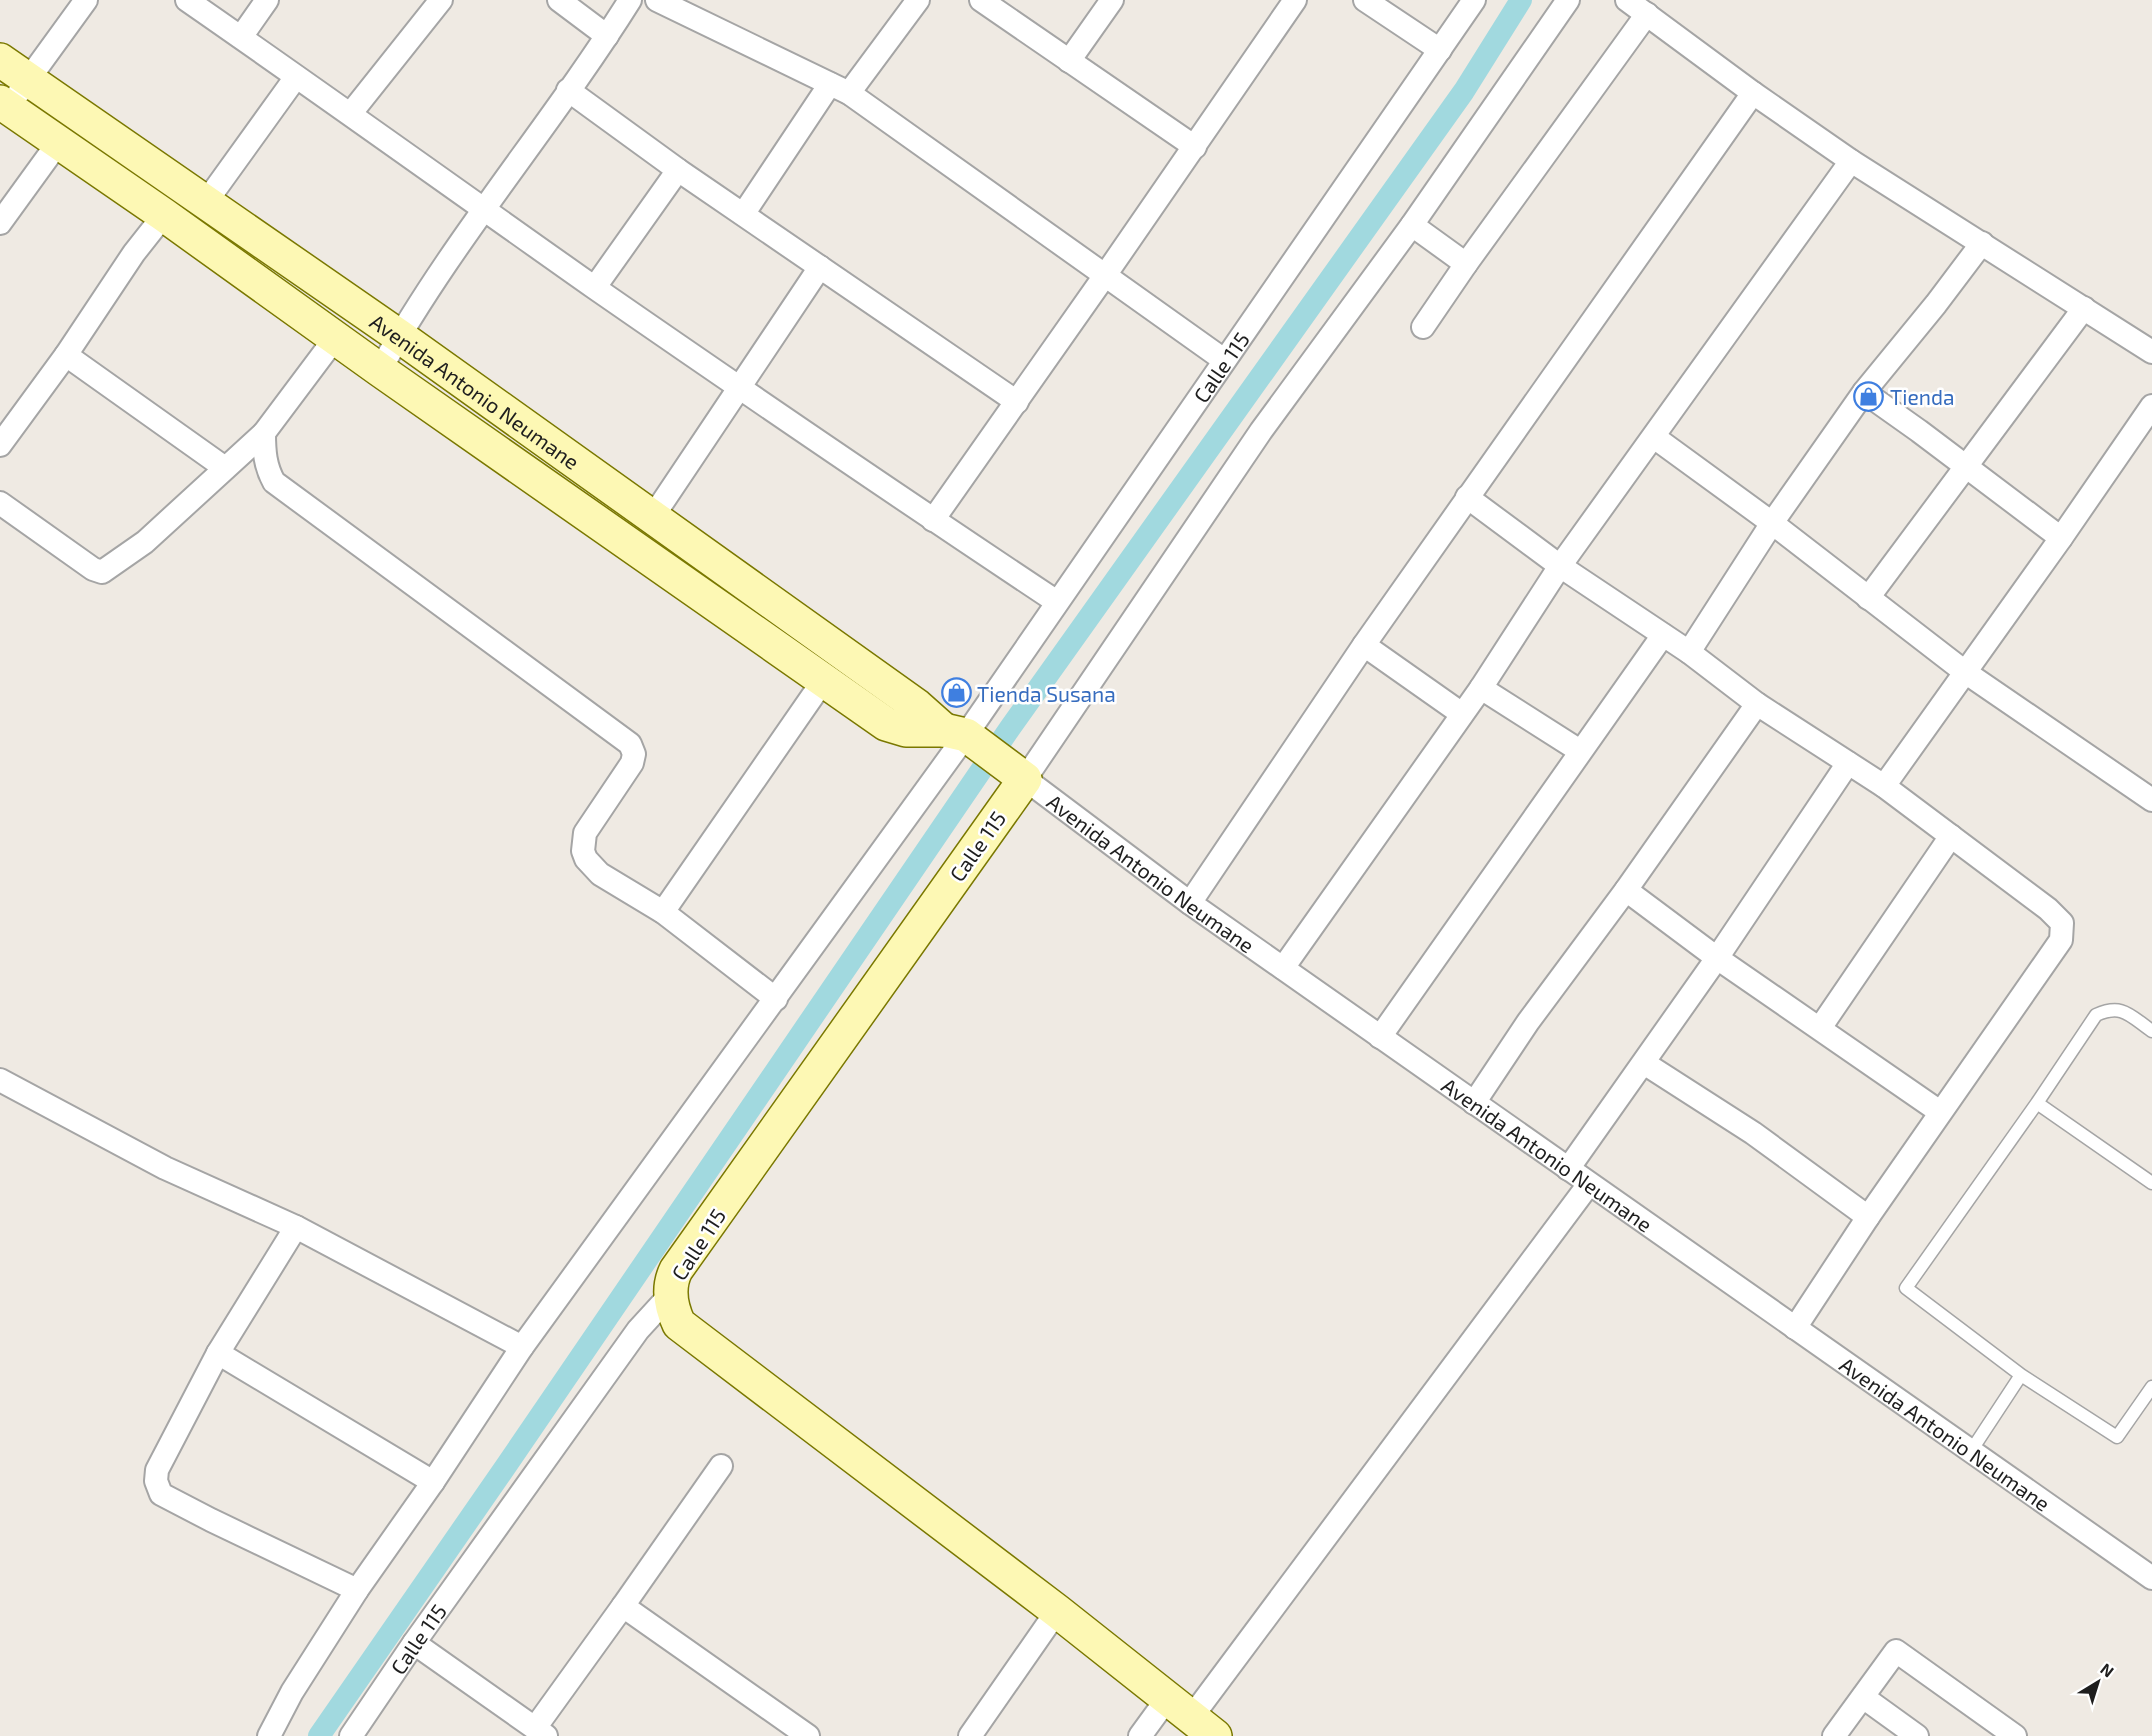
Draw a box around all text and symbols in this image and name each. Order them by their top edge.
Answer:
street label: Avenida Antonio Neumane [366,308,585,474]
street label: Calle 115 [1187,327,1253,407]
shop icon: Tienda [1853,380,1885,412]
place label: Tienda [1890,384,1954,409]
shop icon: Tienda Susana [940,677,972,709]
place label: Tienda Susana [977,681,1116,706]
street label: Avenida Antonio Neumane [1043,788,1260,957]
street label: Calle 115 [944,806,1010,886]
street label: Avenida Antonio Neumane [1438,1072,1658,1236]
street label: Calle 115 [666,1204,730,1284]
street label: Avenida Antonio Neumane [1836,1351,2055,1515]
street label: Calle 115 [384,1599,451,1678]
north arrow [2068,1652,2128,1712]
text: N [2097,1659,2118,1681]

